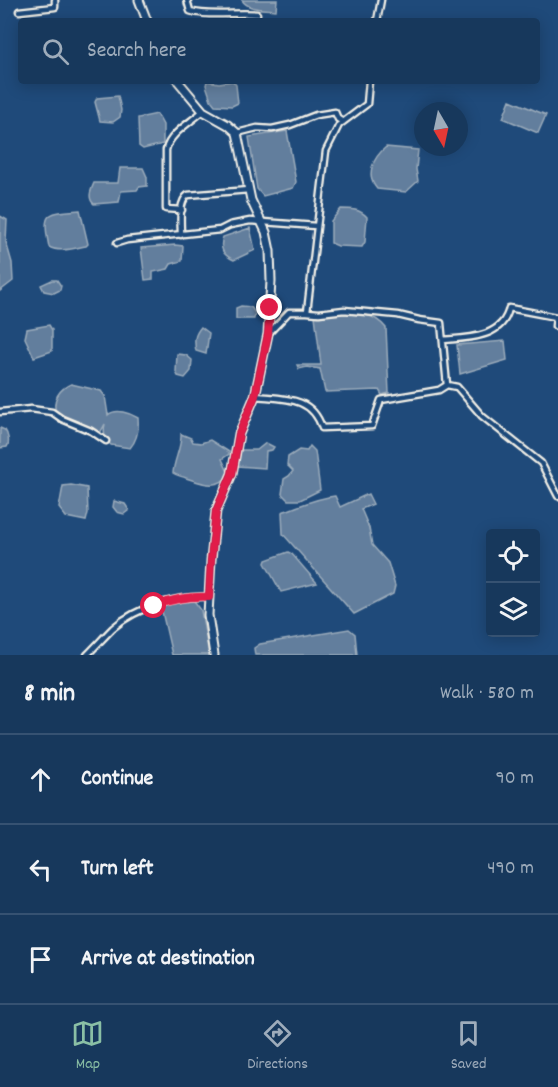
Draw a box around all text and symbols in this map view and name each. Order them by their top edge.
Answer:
search box [18,18,540,84]
icon: search [39,35,72,68]
text: Search here [87,36,186,67]
north arrow [414,102,468,156]
route end [256,294,282,320]
map controls [486,529,540,637]
button: locate [486,529,540,583]
button: layers [486,583,540,637]
route start [140,592,166,618]
text: 8 min [24,676,75,713]
text: Walk · 580 m [440,680,534,708]
icon: ahead [24,763,57,796]
text: Continue [81,764,153,795]
text: 90 m [496,765,534,793]
icon: left [24,853,57,886]
text: Turn left [81,854,153,885]
text: 490 m [487,855,534,883]
icon: arrive [24,943,57,976]
text: Arrive at destination [81,944,255,975]
tab: Map [71,1017,104,1076]
tab: Directions [247,1017,308,1076]
tab: Saved [451,1017,487,1076]

